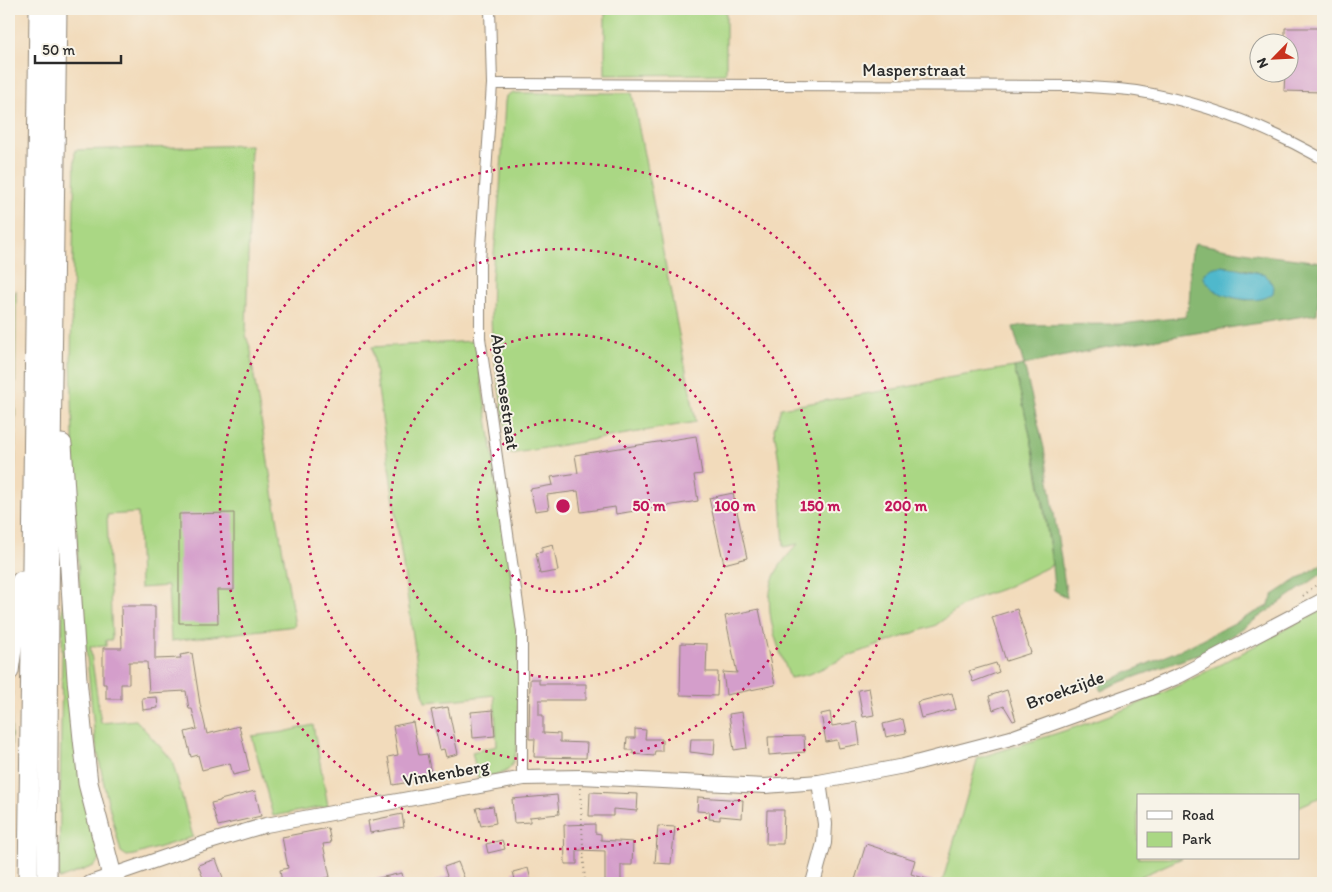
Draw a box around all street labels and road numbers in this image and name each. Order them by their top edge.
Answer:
street label: Masperstraat [862,59,966,81]
street label: Aboomsestraat [486,332,524,452]
street label: Broekzijde [1023,666,1107,714]
street label: Vinkenberg [401,754,492,791]

